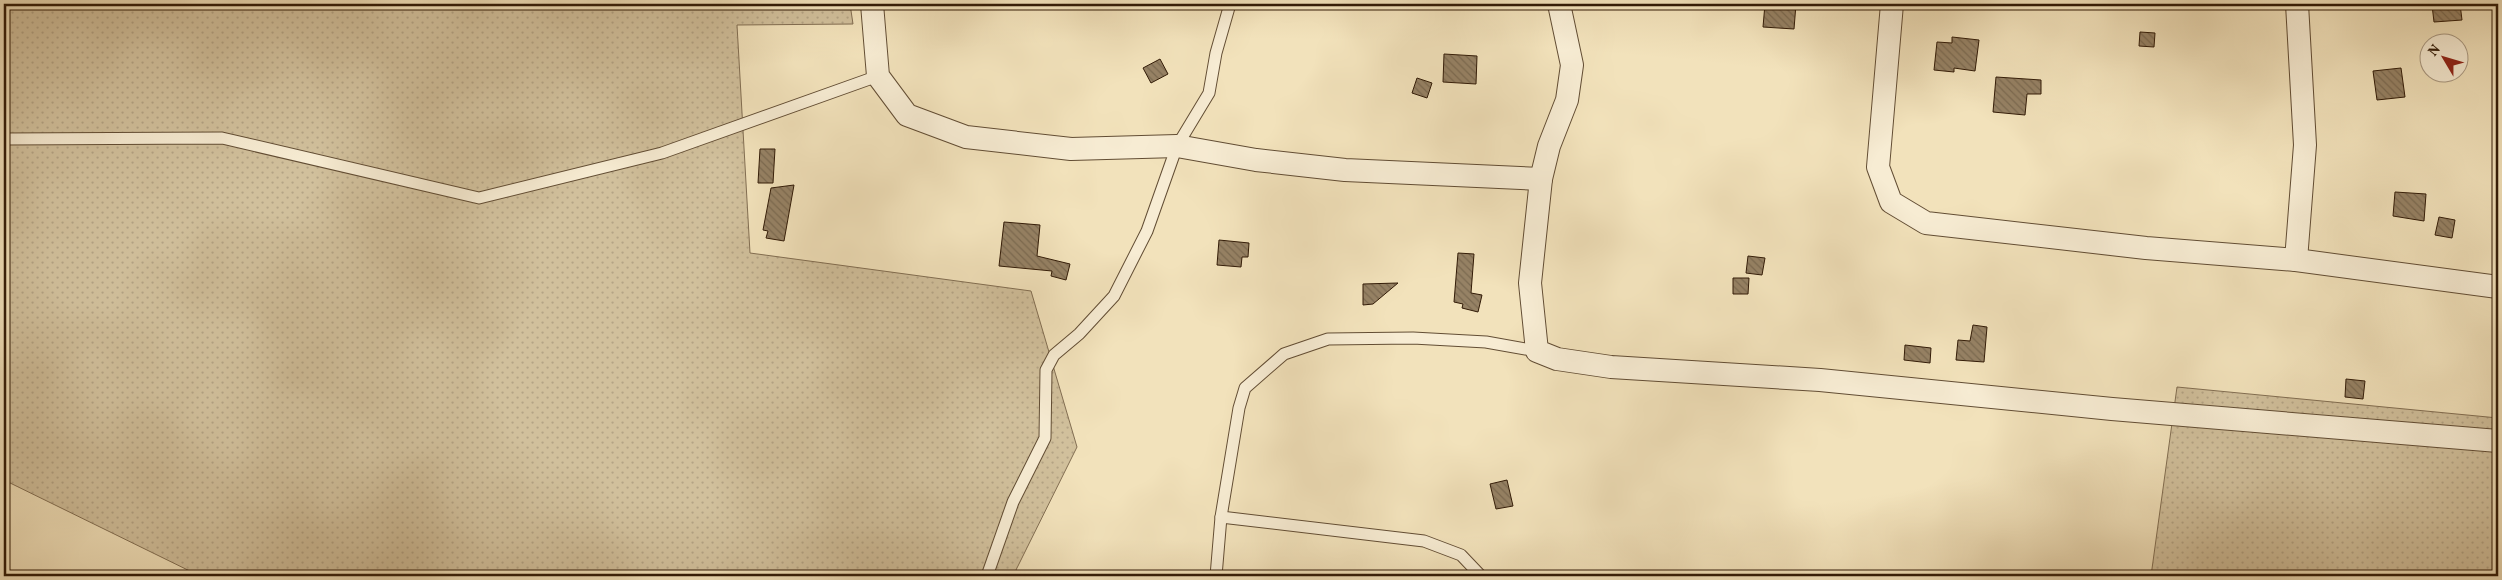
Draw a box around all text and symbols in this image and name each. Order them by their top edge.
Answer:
north arrow [2420,32,2470,82]
text: N [2424,41,2446,61]

